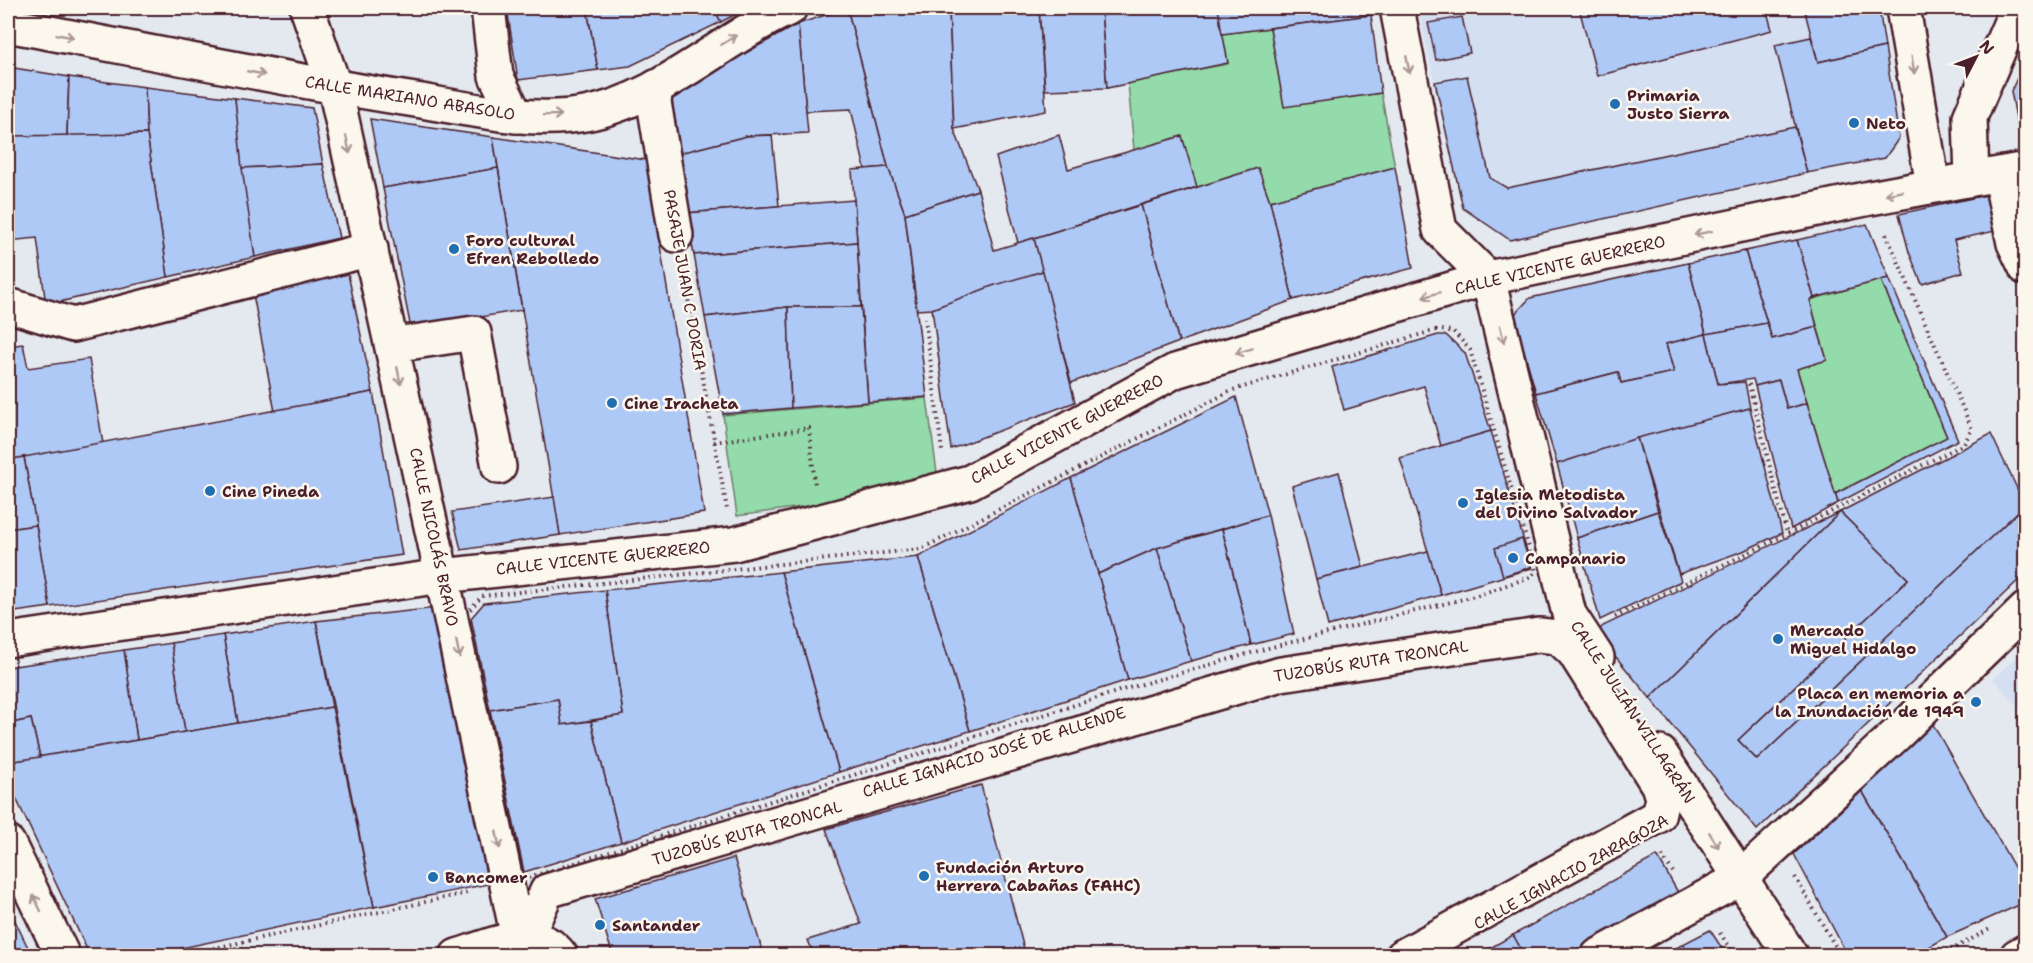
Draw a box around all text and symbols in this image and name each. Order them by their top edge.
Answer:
north arrow [1946,27,2006,87]
one-way arrow [55,31,74,42]
one-way arrow [720,34,737,46]
text: N [1975,36,1999,59]
one-way arrow [1403,55,1414,74]
one-way arrow [1907,55,1918,75]
one-way arrow [246,68,266,79]
street label: CALLE MARIANO ABASOLO [303,71,517,125]
place label: Primaria Justo Sierra [1627,85,1729,124]
marker: Primaria Justo Sierra [1608,97,1622,111]
one-way arrow [542,109,562,121]
place label: Neto [1866,113,1906,134]
marker: Neto [1847,116,1861,130]
one-way arrow [343,135,354,154]
street label: PASAJE JUAN C DORIA [659,188,711,372]
one-way arrow [1885,188,1904,199]
one-way arrow [1694,228,1713,239]
place label: Foro cultural Efren Rebolledo [466,230,599,269]
street label: CALLE VICENTE GUERRERO [1453,231,1667,299]
marker: Foro cultural Efren Rebolledo [447,242,461,256]
one-way arrow [1422,290,1441,301]
one-way arrow [1496,325,1508,344]
one-way arrow [1235,346,1254,357]
one-way arrow [394,366,405,386]
street label: CALLE VICENTE GUERRERO [967,369,1167,489]
place label: Cine Iracheta [624,393,739,414]
marker: Cine Iracheta [605,396,619,410]
street label: CALLE NICOLÁS BRAVO [405,446,463,628]
place label: Cine Pineda [222,481,319,502]
marker: Cine Pineda [203,484,217,498]
place label: Iglesia Metodista del Divino Salvador [1475,484,1638,523]
marker: Iglesia Metodista del Divino Salvador [1456,496,1470,510]
street label: CALLE VICENTE GUERRERO [495,536,711,580]
place label: Campanario [1525,548,1626,569]
marker: Campanario [1506,551,1520,565]
street label: CALLE JULIÁN VILLAGRÁN [1566,617,1700,807]
place label: Mercado Miguel Hidalgo [1790,620,1916,659]
marker: Mercado Miguel Hidalgo [1771,632,1785,646]
street label: TUZOBÚS RUTA TRONCAL [1272,635,1470,687]
one-way arrow [453,639,464,658]
place label: Placa en memoria a la Inundación de 1949 [1775,683,1964,722]
marker: Placa en memoria a la Inundación de 1949 [1969,695,1983,709]
street label: CALLE IGNACIO JOSÉ DE ALLENDE [860,702,1128,802]
street label: TUZOBÚS RUTA TRONCAL [650,796,845,870]
street label: CALLE IGNACIO ZARAGOZA [1470,810,1672,934]
one-way arrow [493,830,504,849]
one-way arrow [1709,831,1721,848]
place label: Fundación Arturo Herrera Cabañas (FAHC) [936,857,1140,896]
place label: Bancomer [445,867,528,888]
marker: Fundación Arturo Herrera Cabañas (FAHC) [917,869,931,883]
marker: Bancomer [426,870,440,884]
one-way arrow [31,894,42,912]
place label: Santander [612,915,701,936]
marker: Santander [593,918,607,932]

